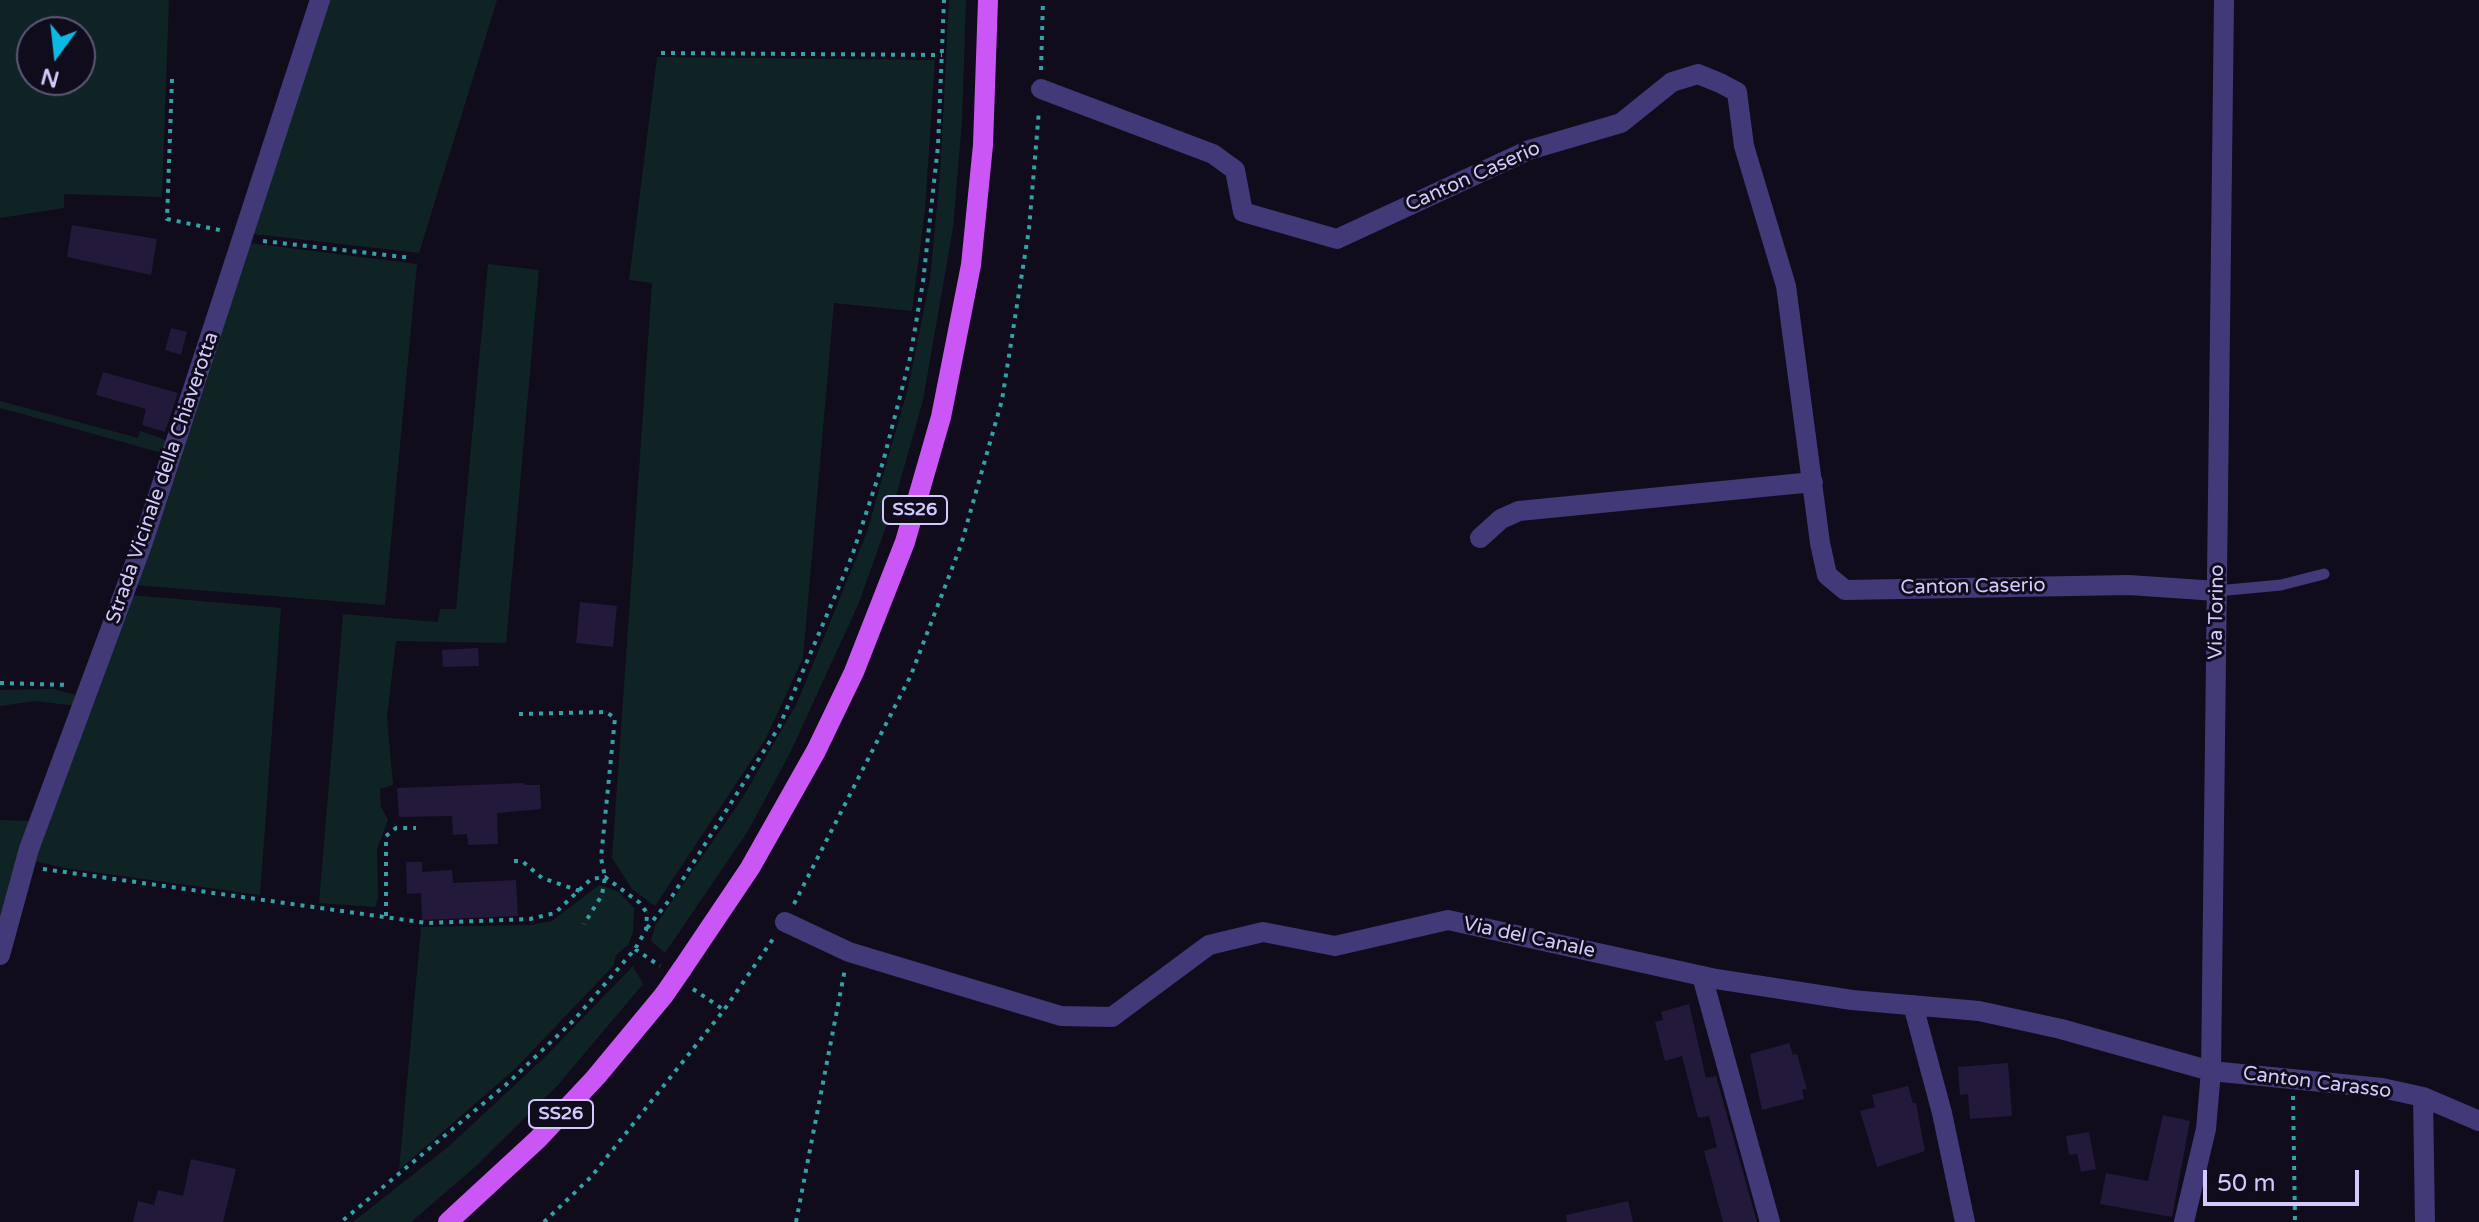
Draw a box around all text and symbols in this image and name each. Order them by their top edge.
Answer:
north arrow [16,16,96,96]
text: N [38,62,62,92]
street label: Canton Caserio [1402,137,1544,217]
street label: Strada Vicinale della Chiaverotta [102,329,224,627]
road number: SS26 [883,496,947,524]
street label: Via Torino [2204,564,2230,660]
street label: Canton Caserio [1900,574,2046,600]
street label: Via del Canale [1461,912,1597,964]
street label: Canton Carasso [2241,1062,2393,1104]
road number: SS26 [529,1100,593,1128]
scale bar [2207,1154,2363,1204]
text: 50 m [2217,1169,2275,1198]

